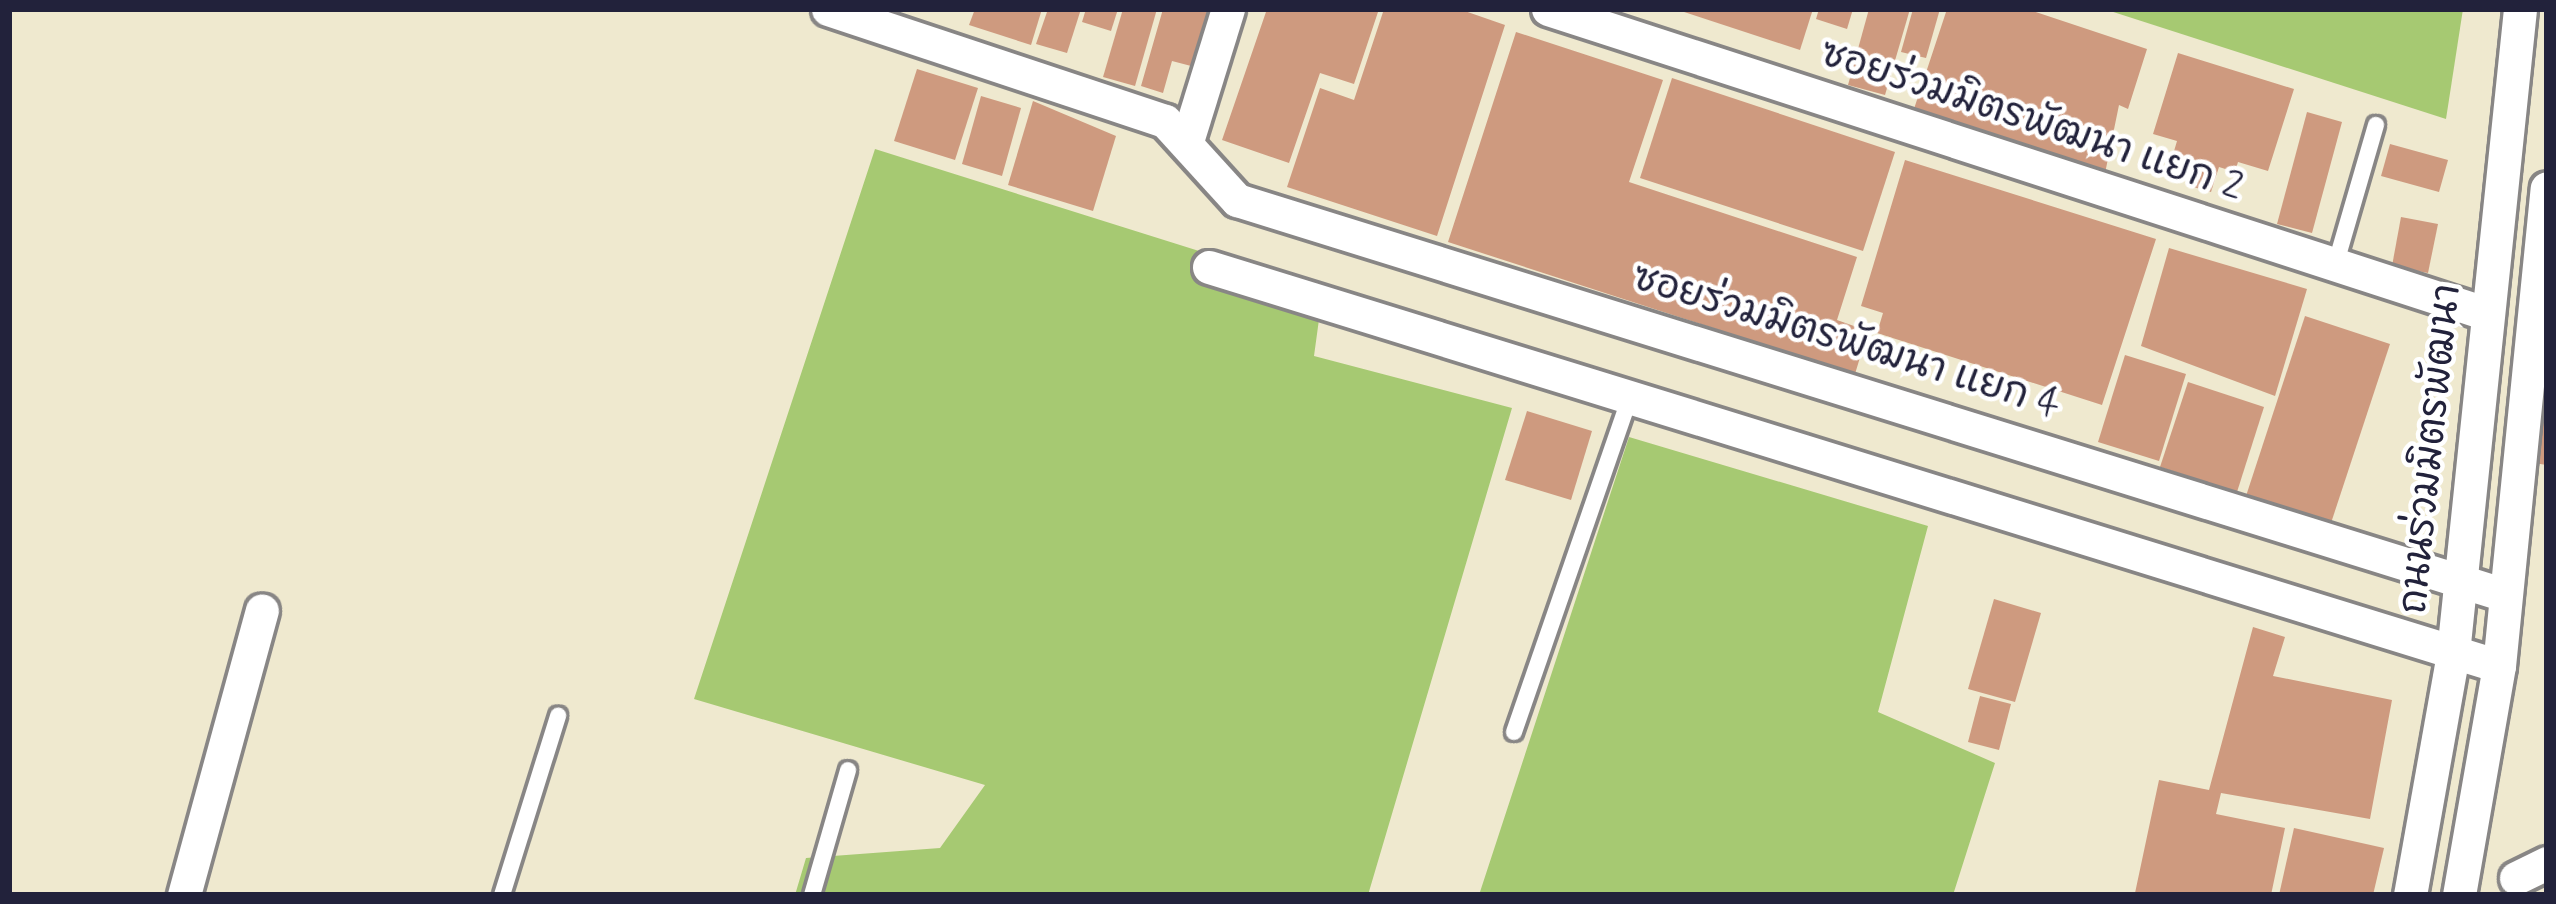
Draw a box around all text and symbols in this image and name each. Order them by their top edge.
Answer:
street label: ซอยร่วมมิตรพัฒนา แยก 2 [1814,32,2248,212]
street label: ซอยร่วมมิตรพัฒนา แยก 4 [1626,256,2066,430]
street label: ถนนร่วมมิตรพัฒนา [2391,282,2473,616]

